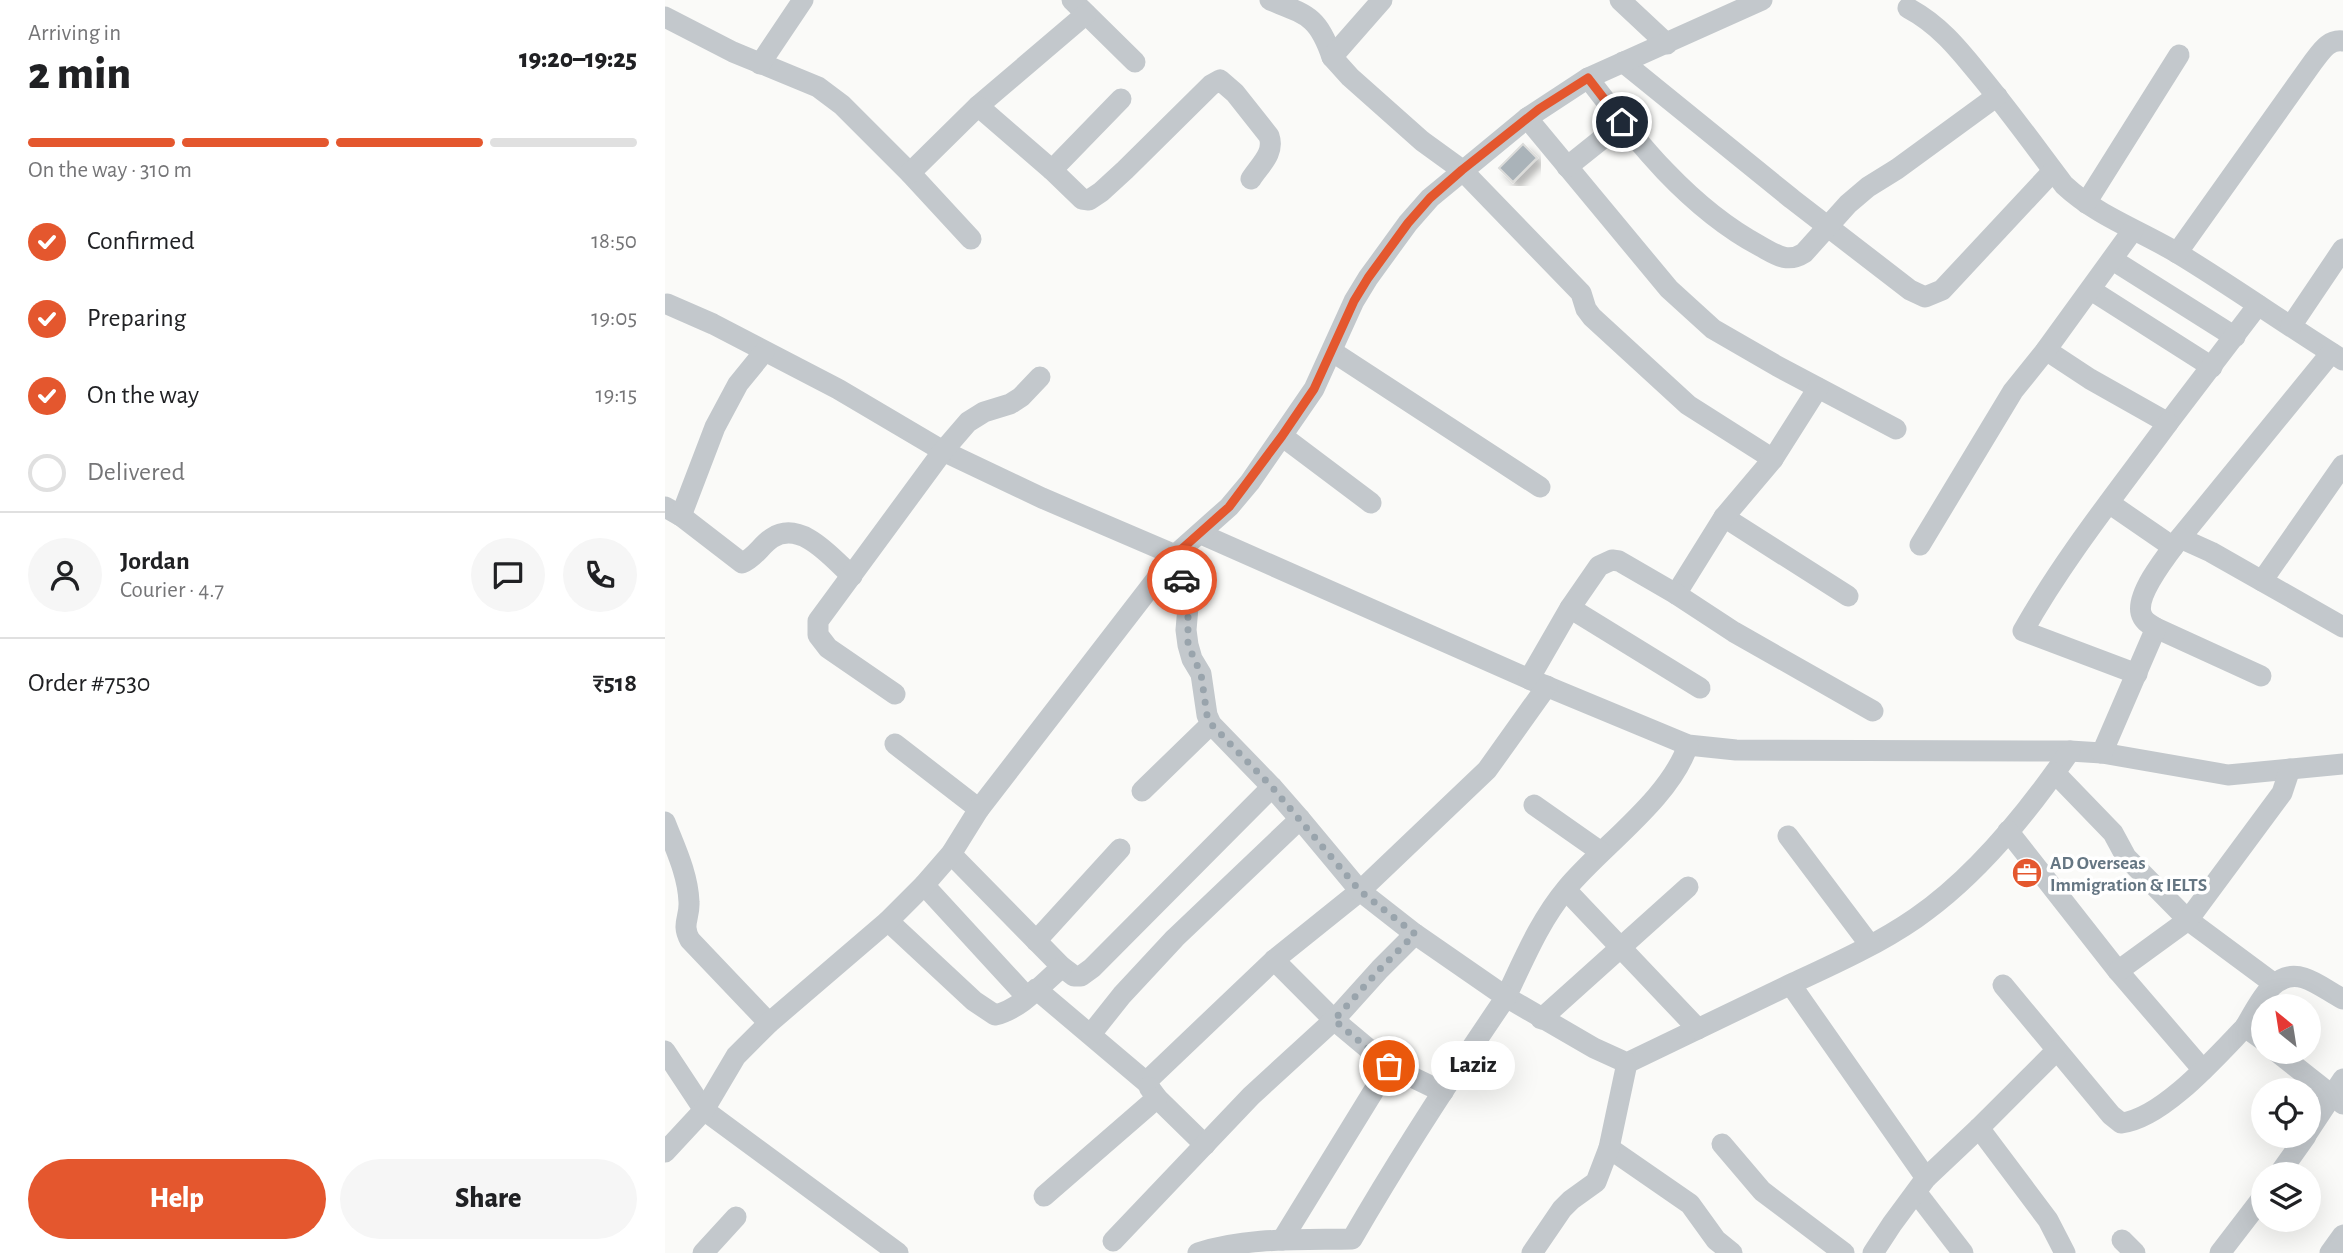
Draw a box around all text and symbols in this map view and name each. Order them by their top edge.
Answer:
text: Arriving in [28,22,121,45]
text: 19:20–19:25 [519,46,637,72]
text: 2 min [28,51,131,97]
pin [1592,92,1652,152]
icon: home [1603,103,1641,141]
text: On the way · 310 m [28,159,192,182]
icon: check [28,223,66,261]
text: Confirmed [87,228,195,254]
text: 18:50 [591,230,637,253]
icon: check [28,300,66,338]
text: Preparing [87,305,186,331]
text: 19:05 [591,307,637,330]
icon: check [28,377,66,415]
text: On the way [87,382,199,408]
text: 19:15 [595,384,637,407]
text: Delivered [87,459,185,485]
button: person [28,538,102,612]
button: chat [471,538,545,612]
button: phone [563,538,637,612]
courier [1147,545,1217,615]
text: Jordan [120,548,190,574]
icon: car [1163,561,1201,599]
text: Courier · 4.7 [120,579,224,602]
text: Order #7530 [28,670,151,696]
text: ₹518 [593,670,637,696]
place label: AD Overseas Immigration & IELTS [2050,854,2207,895]
office icon: AD Overseas Immigration & IELTS [2010,856,2044,890]
north arrow [2251,994,2321,1064]
map controls [2251,994,2321,1232]
pin [1359,1036,1419,1096]
callout: Laziz [1431,1042,1515,1090]
icon: bag [1370,1047,1408,1085]
text: Laziz [1449,1054,1497,1077]
button: locate [2251,1078,2321,1148]
button: Help [28,1159,326,1239]
button: Share [340,1159,637,1239]
button: layers [2251,1162,2321,1232]

